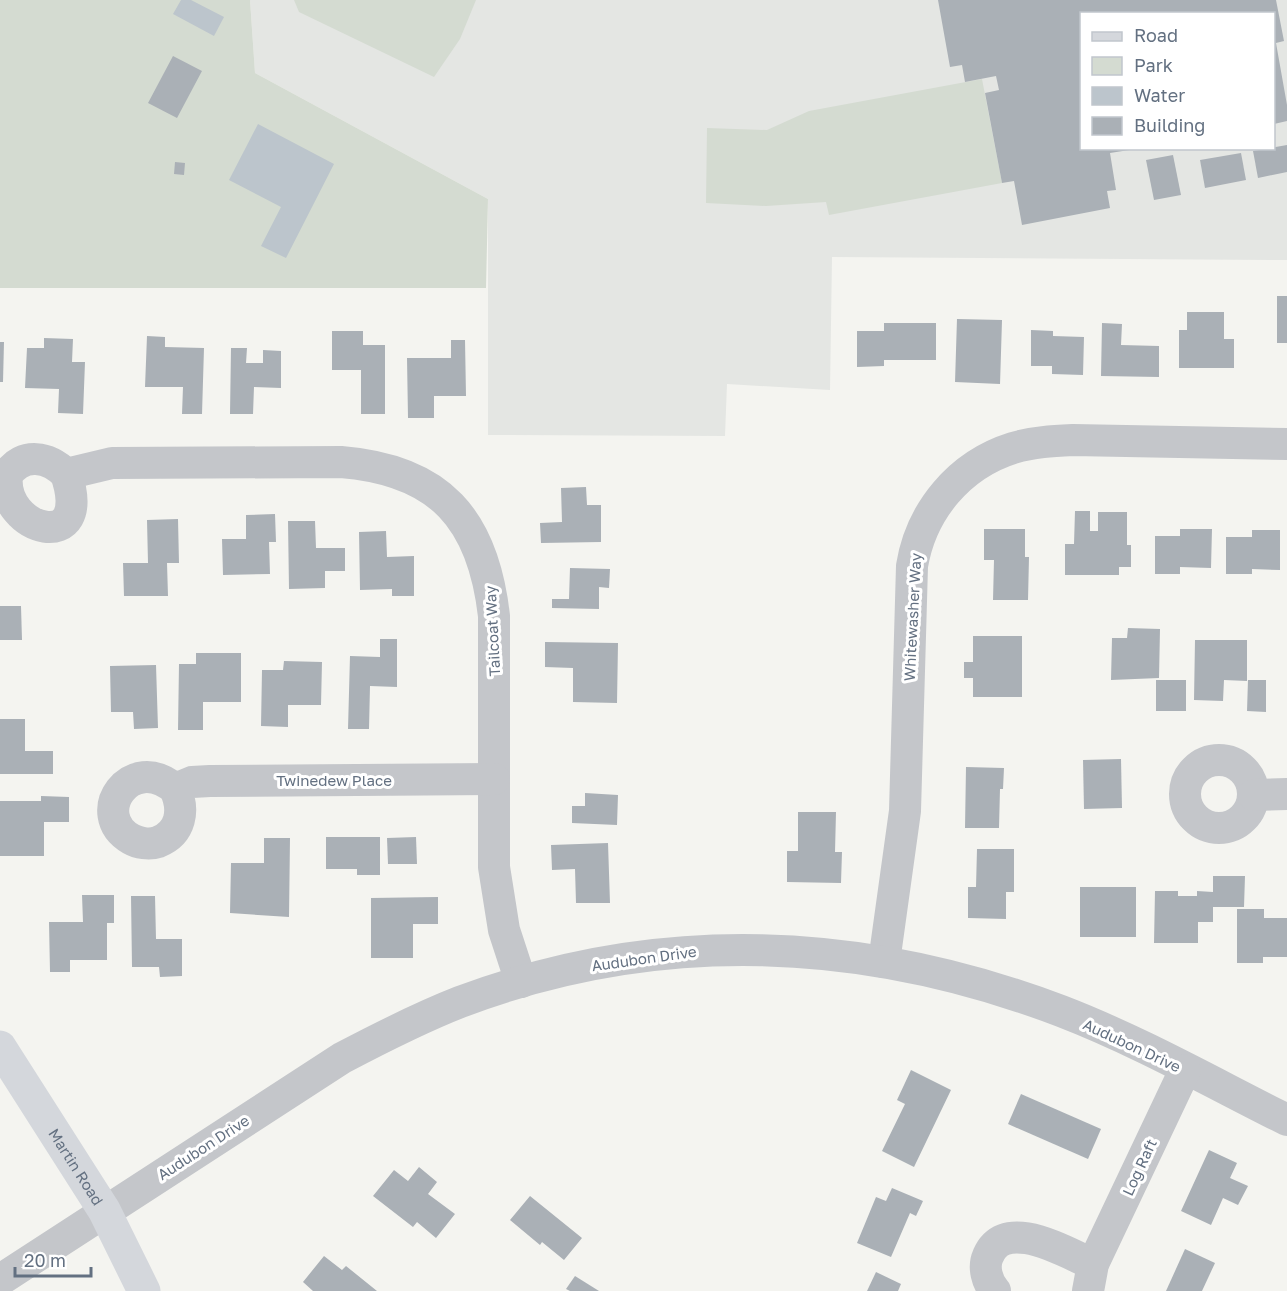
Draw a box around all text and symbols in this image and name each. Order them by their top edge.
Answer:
legend [1080,12,1275,150]
text: Road [1134,24,1178,46]
text: Park [1134,54,1173,76]
text: Water [1134,84,1185,106]
text: Building [1134,114,1205,136]
street label: Whitewasher Way [900,552,924,682]
street label: Tailcoat Way [481,585,503,677]
street label: Twinedew Place [276,771,392,789]
street label: Audubon Drive [591,942,698,974]
street label: Audubon Drive [1080,1015,1184,1076]
street label: Audubon Drive [154,1111,252,1183]
street label: Martin Road [45,1125,107,1208]
street label: Log Raft [1118,1136,1160,1198]
scale bar [15,1240,92,1278]
text: 20 m [24,1249,66,1271]

